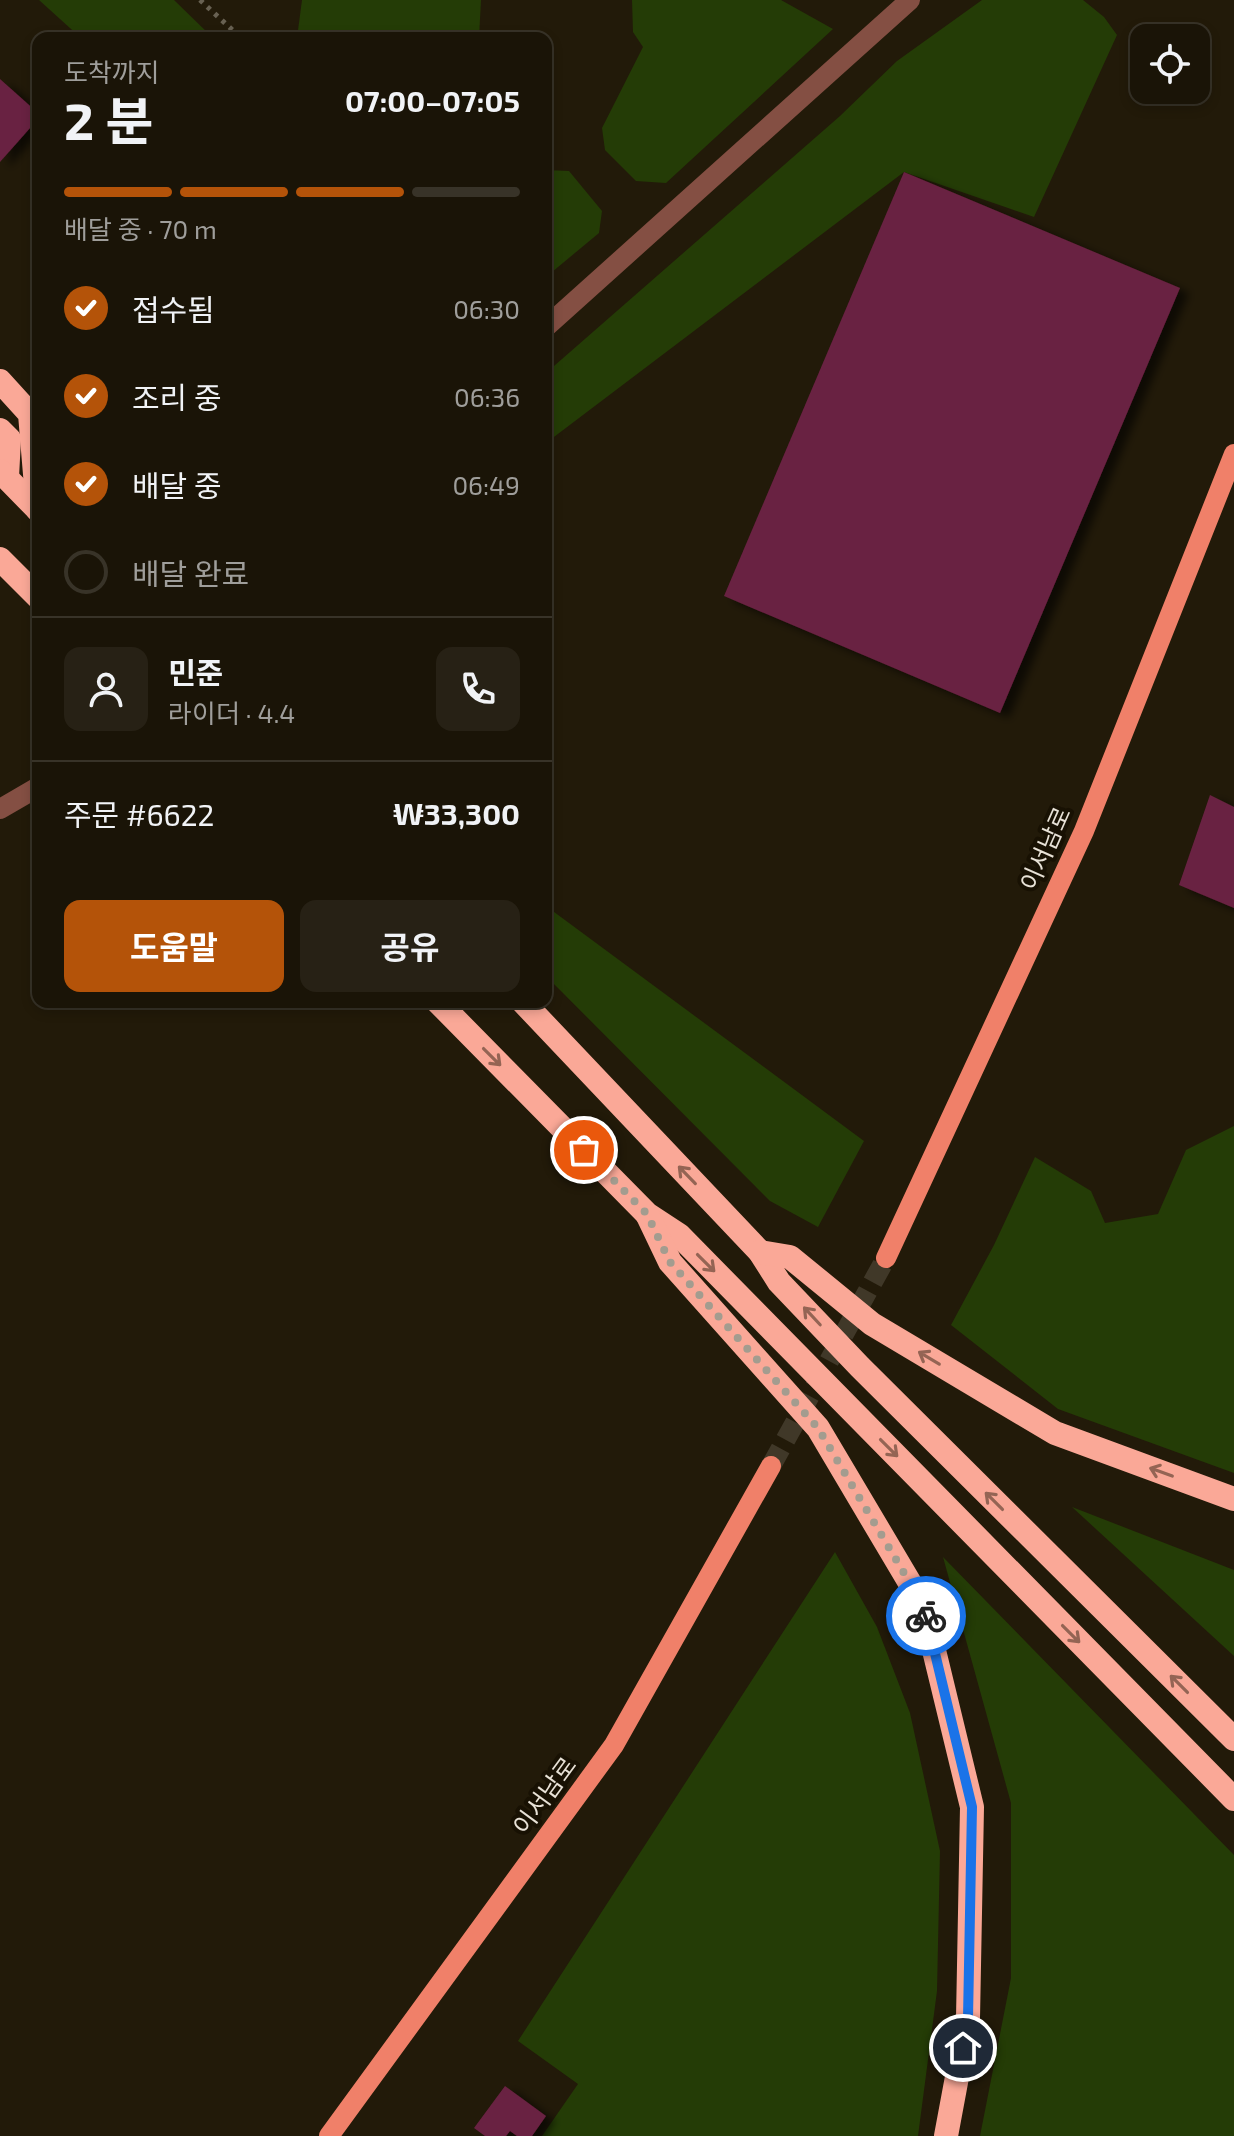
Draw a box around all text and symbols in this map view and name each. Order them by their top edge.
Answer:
map controls [1130,24,1210,104]
button: locate [1130,24,1210,104]
text: 도착까지 [64,56,160,87]
text: 07:00–07:05 [345,82,520,118]
text: 2 분 [64,88,153,150]
text: 배달 중 · 70 m [64,213,217,244]
icon: check [64,286,108,330]
text: 접수됨 [132,291,215,327]
text: 06:30 [453,293,520,324]
icon: check [64,374,108,418]
text: 조리 중 [132,379,222,415]
text: 06:36 [454,381,520,412]
icon: check [64,462,108,506]
text: 배달 중 [132,467,222,503]
text: 06:49 [452,469,520,500]
text: 배달 완료 [132,555,249,591]
button: person [64,647,148,731]
button: phone [436,647,520,731]
text: 민준 [168,654,223,690]
text: 라이더 · 4.4 [168,697,295,728]
text: ₩33,300 [393,795,520,831]
text: 주문 #6622 [64,796,214,832]
street label: 이서남로 [1013,802,1076,895]
button: 도움말 [64,900,284,992]
button: 공유 [300,900,520,992]
one-way arrow [482,1047,502,1067]
pin [550,1116,618,1184]
icon: bag [562,1128,606,1172]
one-way arrow [678,1166,697,1185]
one-way arrow [697,1253,716,1273]
one-way arrow [802,1306,821,1326]
one-way arrow [917,1350,941,1365]
one-way arrow [879,1438,898,1457]
one-way arrow [1149,1464,1174,1478]
one-way arrow [985,1492,1004,1511]
courier [886,1576,966,1656]
icon: bike [904,1594,948,1638]
one-way arrow [1061,1624,1080,1643]
one-way arrow [1169,1675,1189,1694]
street label: 이서남로 [506,1751,581,1839]
pin [929,2014,997,2082]
icon: home [941,2026,985,2070]

